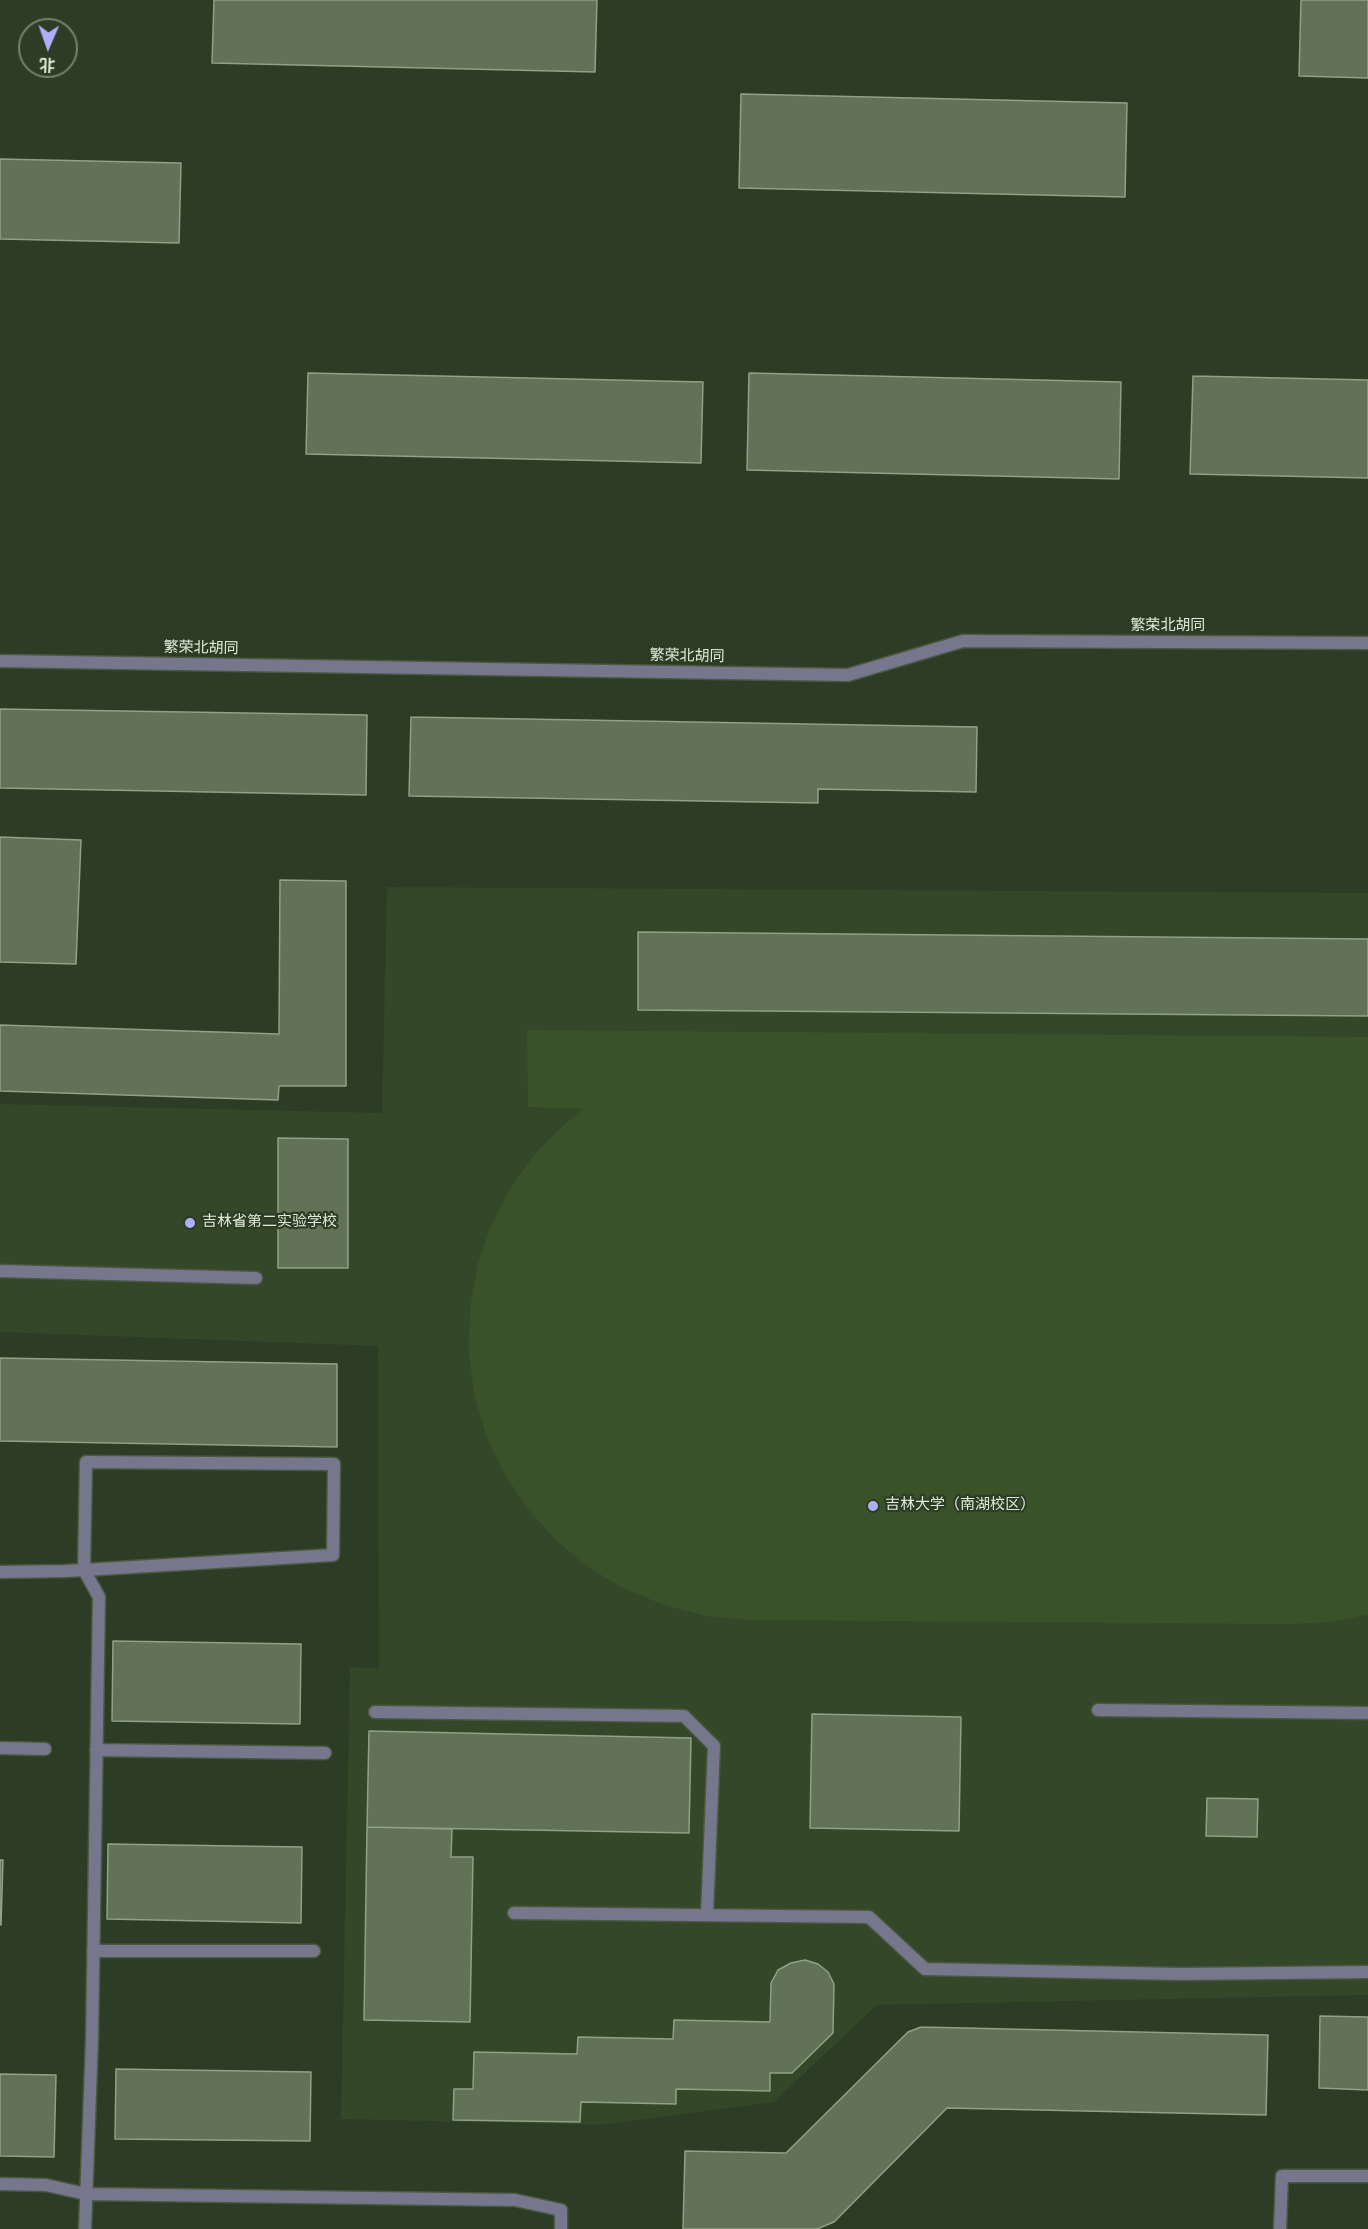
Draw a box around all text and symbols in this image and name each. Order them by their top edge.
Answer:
north arrow [18,18,78,78]
text: 北 [39,53,56,75]
street label: 繁荣北胡同 [1131,618,1205,636]
street label: 繁荣北胡同 [163,639,239,659]
street label: 繁荣北胡同 [649,647,725,667]
place label: 吉林省第二实验学校 [202,1214,337,1232]
marker: 吉林省第二实验学校 [183,1216,197,1230]
place label: 吉林大学（南湖校区） [885,1497,1035,1515]
marker: 吉林大学（南湖校区） [866,1499,880,1513]

